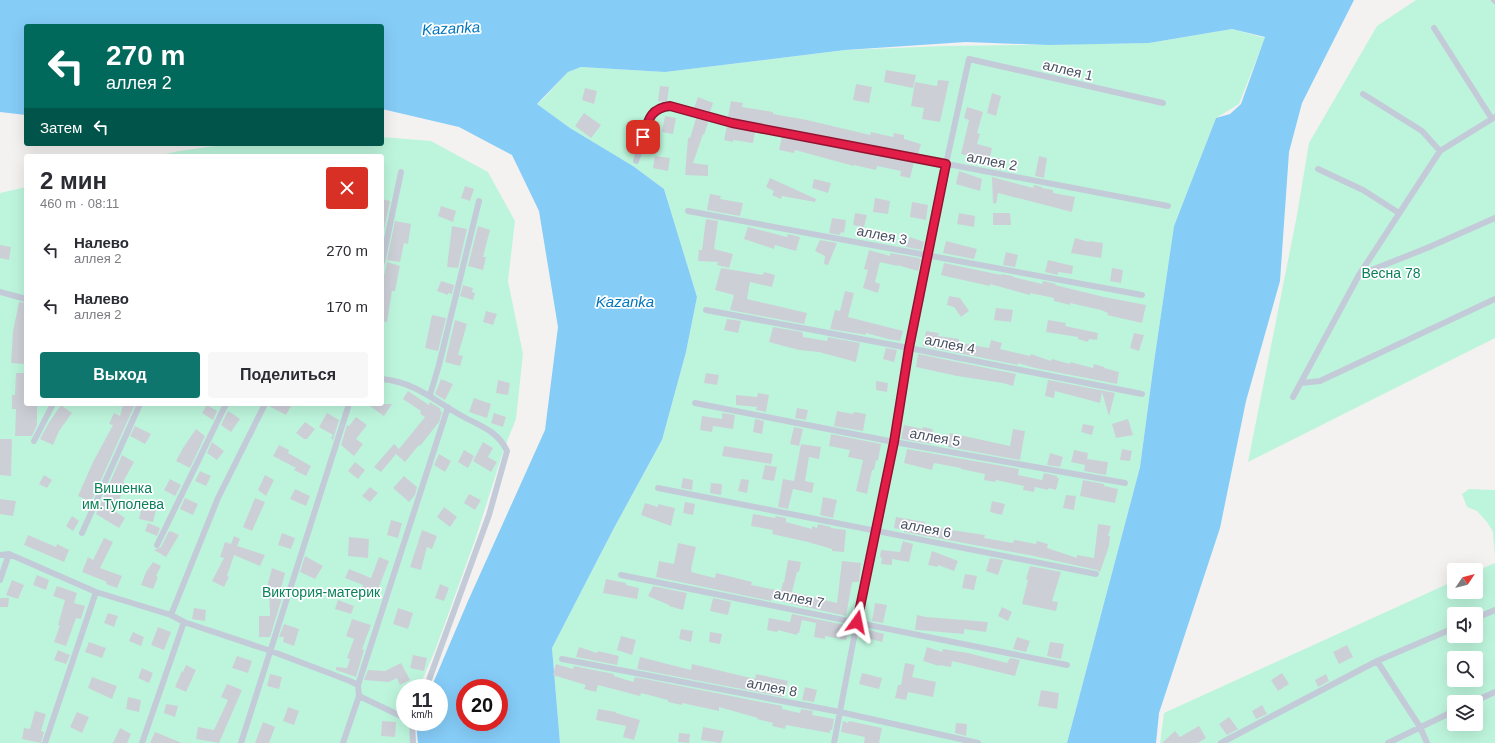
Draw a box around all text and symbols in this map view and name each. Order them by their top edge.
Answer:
water label: Kazanka [421,18,481,38]
icon: left [40,40,92,92]
text: 270 m [106,40,185,71]
street label: аллея 1 [1041,56,1095,84]
text: аллея 2 [106,73,172,93]
icon: left [90,116,112,138]
text: Затем [40,119,82,136]
pin [626,120,660,154]
icon: arrive [632,126,654,148]
street label: аллея 2 [965,148,1019,174]
text: 2 мин [40,167,107,194]
button: close [326,167,368,209]
text: 460 m · 08:11 [40,196,119,211]
street label: аллея 3 [855,222,909,248]
text: Налево [74,234,129,251]
icon: left [40,239,62,261]
text: 270 m [326,242,368,259]
text: аллея 2 [74,251,122,266]
park label: Весна 78 [1361,265,1421,281]
text: Налево [74,290,129,307]
water label: Kazanka [596,293,654,310]
icon: left [40,295,62,317]
text: 170 m [326,298,368,315]
text: аллея 2 [74,307,122,322]
street label: аллея 4 [923,331,977,357]
button: Выход [40,352,200,398]
button: Поделиться [208,352,368,398]
street label: аллея 5 [908,425,962,449]
park label: Вишенка им.Туполева [82,480,164,512]
street label: аллея 6 [899,515,953,541]
north arrow [1447,563,1483,599]
map controls [1447,563,1483,731]
park label: Виктория-материк [262,584,381,600]
street label: аллея 7 [772,585,826,611]
position arrow [836,601,878,643]
button: sound [1447,607,1483,643]
button: search [1447,651,1483,687]
street label: аллея 8 [745,674,799,700]
speed limit sign: 20 [456,679,508,731]
text: 11 [411,689,433,711]
button: layers [1447,695,1483,731]
text: km/h [411,709,433,720]

